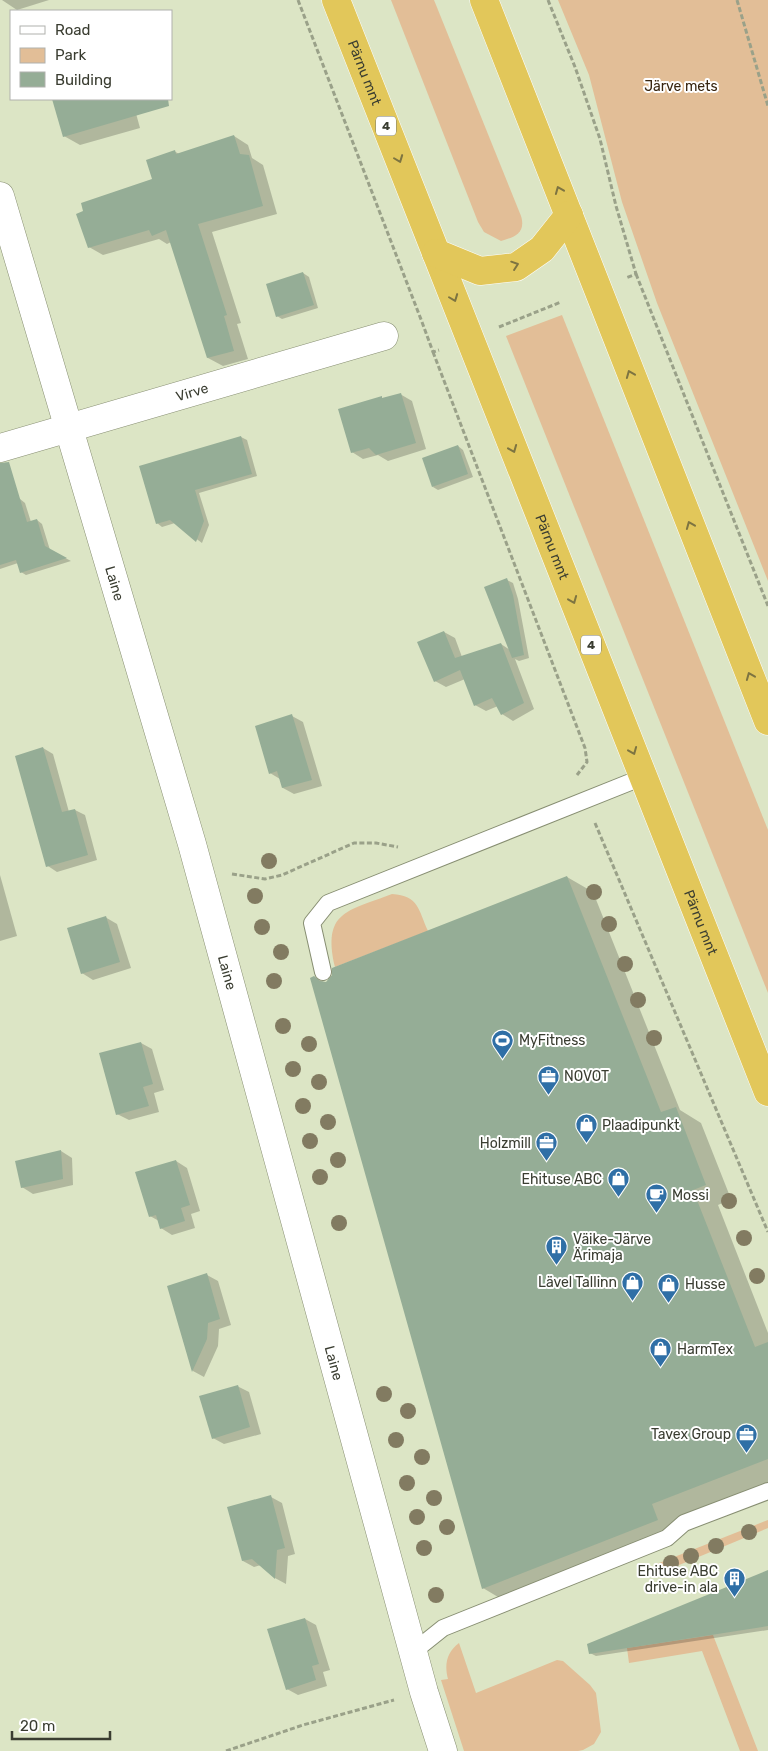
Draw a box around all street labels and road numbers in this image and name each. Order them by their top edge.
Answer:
street label: Pärnu mnt [344,38,385,108]
road number: 4 [376,116,396,136]
street label: Virve [174,380,211,405]
street label: Pärnu mnt [531,512,573,582]
street label: Laine [101,564,128,603]
road number: 4 [581,636,601,654]
street label: Pärnu mnt [680,888,721,958]
street label: Laine [214,953,240,992]
street label: Laine [321,1344,346,1383]

